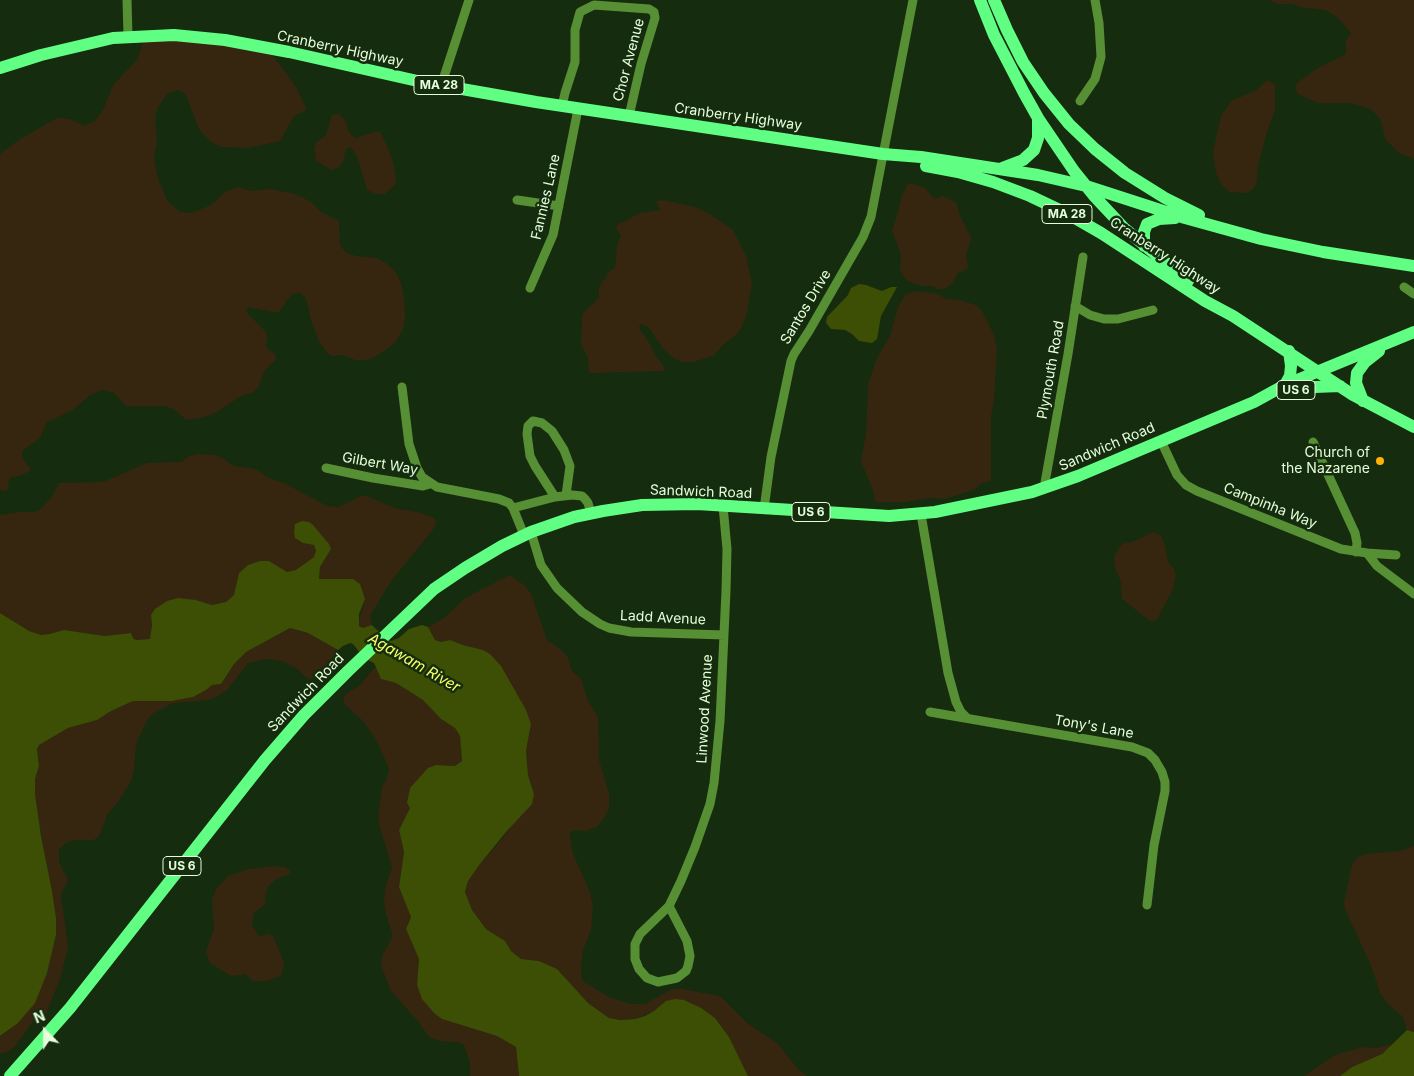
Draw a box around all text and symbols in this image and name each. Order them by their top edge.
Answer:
street label: Chor Avenue [610,17,648,103]
street label: Cranberry Highway [275,27,405,71]
road number: MA 28 [414,76,464,94]
street label: Cranberry Highway [673,100,803,134]
street label: Fannies Lane [528,153,564,241]
road number: MA 28 [1042,204,1092,223]
street label: Cranberry Highway [1106,214,1224,298]
street label: Santos Drive [777,267,835,347]
street label: Plymouth Road [1034,319,1068,421]
road number: US 6 [1277,380,1315,400]
street label: Sandwich Road [1057,419,1157,475]
place label: Church of the Nazarene [1281,445,1370,478]
street label: Gilbert Way [341,449,419,479]
marker: Church of the Nazarene [1374,455,1386,467]
street label: Campinha Way [1221,480,1319,532]
street label: Sandwich Road [649,482,753,502]
road number: US 6 [792,502,830,522]
street label: Ladd Avenue [620,607,706,629]
water label: Agawam River [365,629,463,697]
street label: Sandwich Road [264,650,348,736]
street label: Linwood Avenue [694,654,716,764]
street label: Tony's Lane [1053,712,1135,742]
road number: US 6 [163,856,201,876]
north arrow [20,1006,70,1056]
text: N [31,1007,47,1027]

